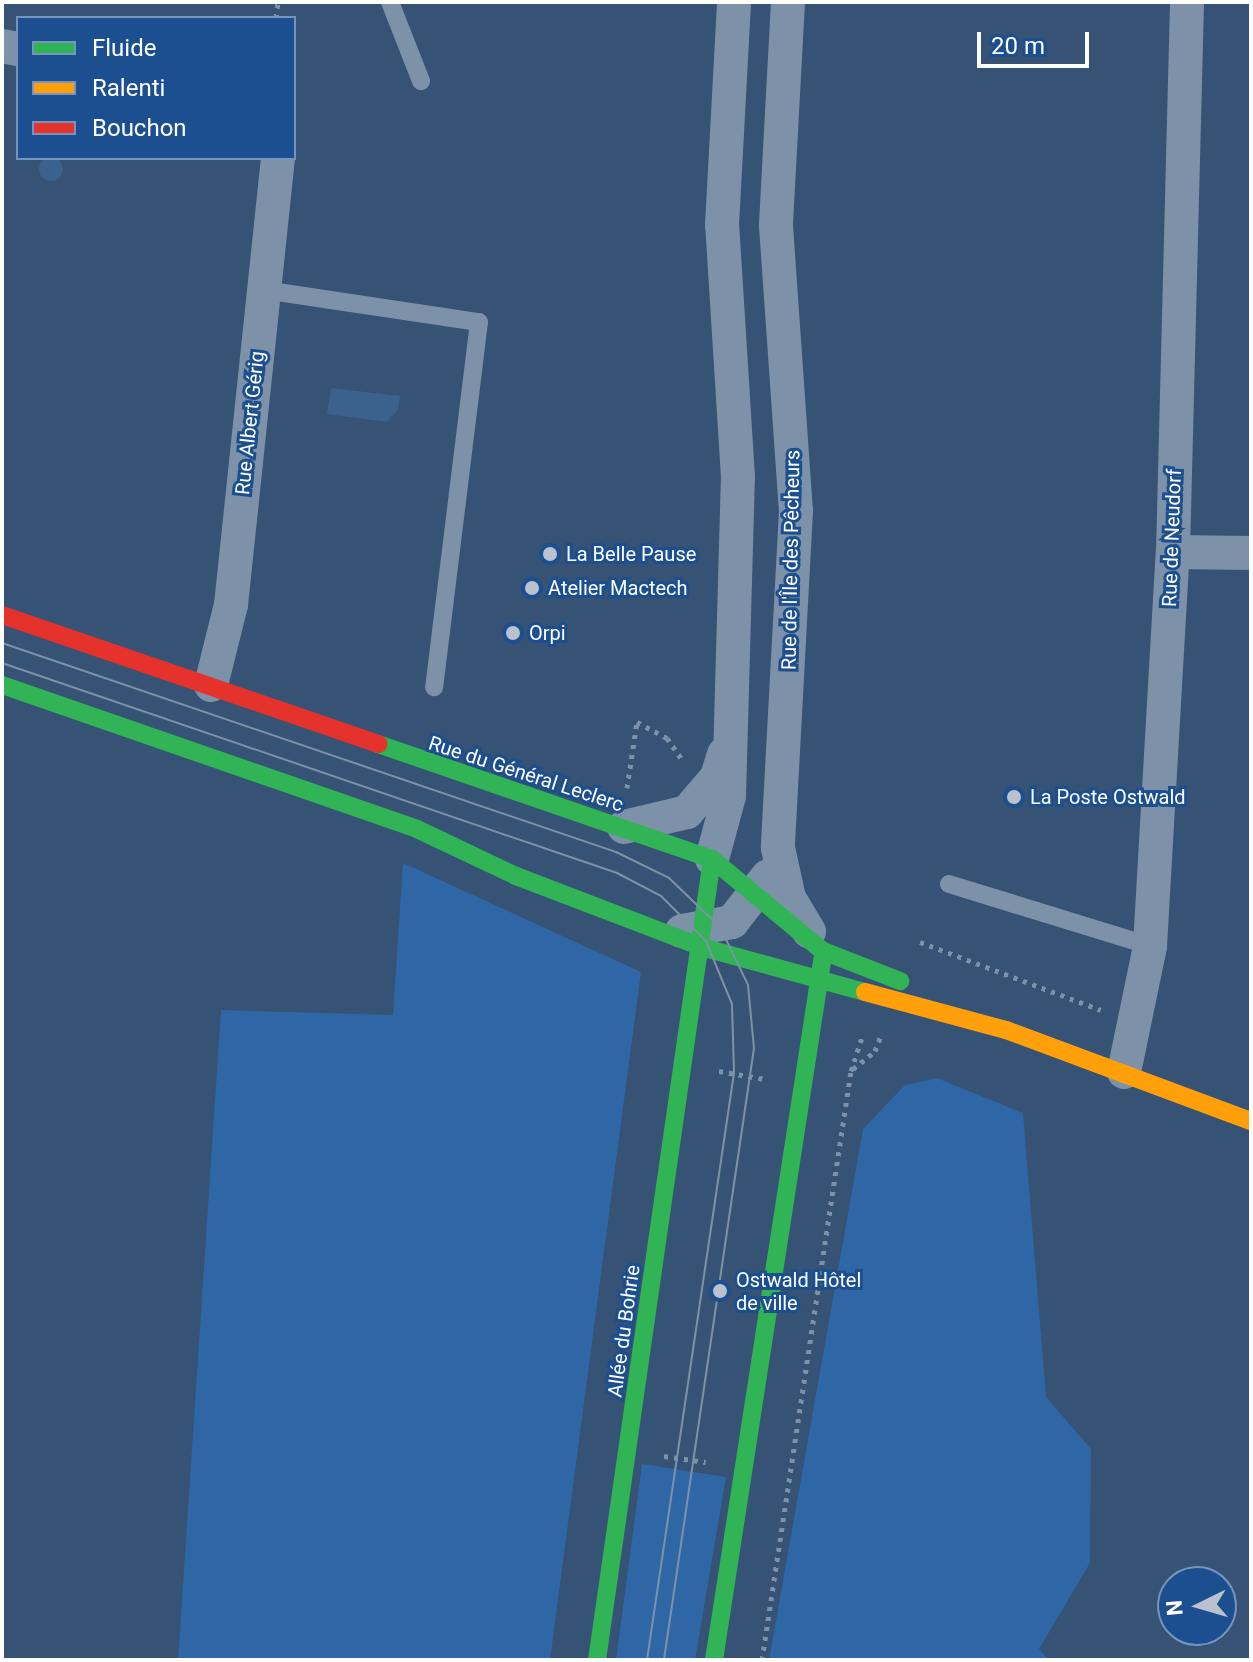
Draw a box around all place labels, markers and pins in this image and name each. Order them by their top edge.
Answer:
place label: La Belle Pause [566,542,696,566]
marker: La Belle Pause [541,545,559,563]
place label: Atelier Mactech [548,576,688,600]
marker: Atelier Mactech [523,579,541,597]
place label: Orpi [529,621,566,645]
marker: Orpi [504,624,522,642]
place label: La Poste Ostwald [1030,785,1186,809]
marker: La Poste Ostwald [1005,788,1023,806]
place label: Ostwald Hôtel de ville [736,1268,861,1315]
marker: Ostwald Hôtel de ville [711,1282,729,1300]

